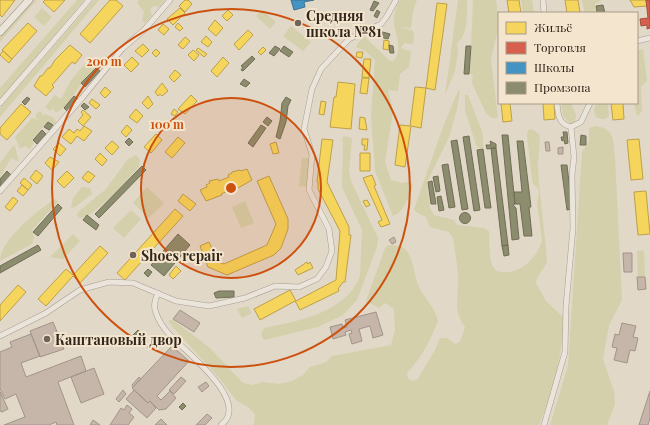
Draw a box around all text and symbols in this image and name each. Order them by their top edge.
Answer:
place label: Средняя школа №81 [306,6,382,41]
legend [498,12,638,104]
marker: Средняя школа №81 [293,18,303,28]
text: Жильё [534,19,572,35]
text: Торговля [534,39,587,55]
text: 200 m [86,53,122,69]
text: Школы [534,59,574,75]
text: Промзона [534,79,591,95]
text: 100 m [150,116,184,132]
centre of rings [224,181,238,195]
place label: Shoes repair [141,246,223,265]
marker: Shoes repair [128,250,138,260]
place label: Каштановый двор [55,330,182,349]
marker: Каштановый двор [42,334,52,344]

